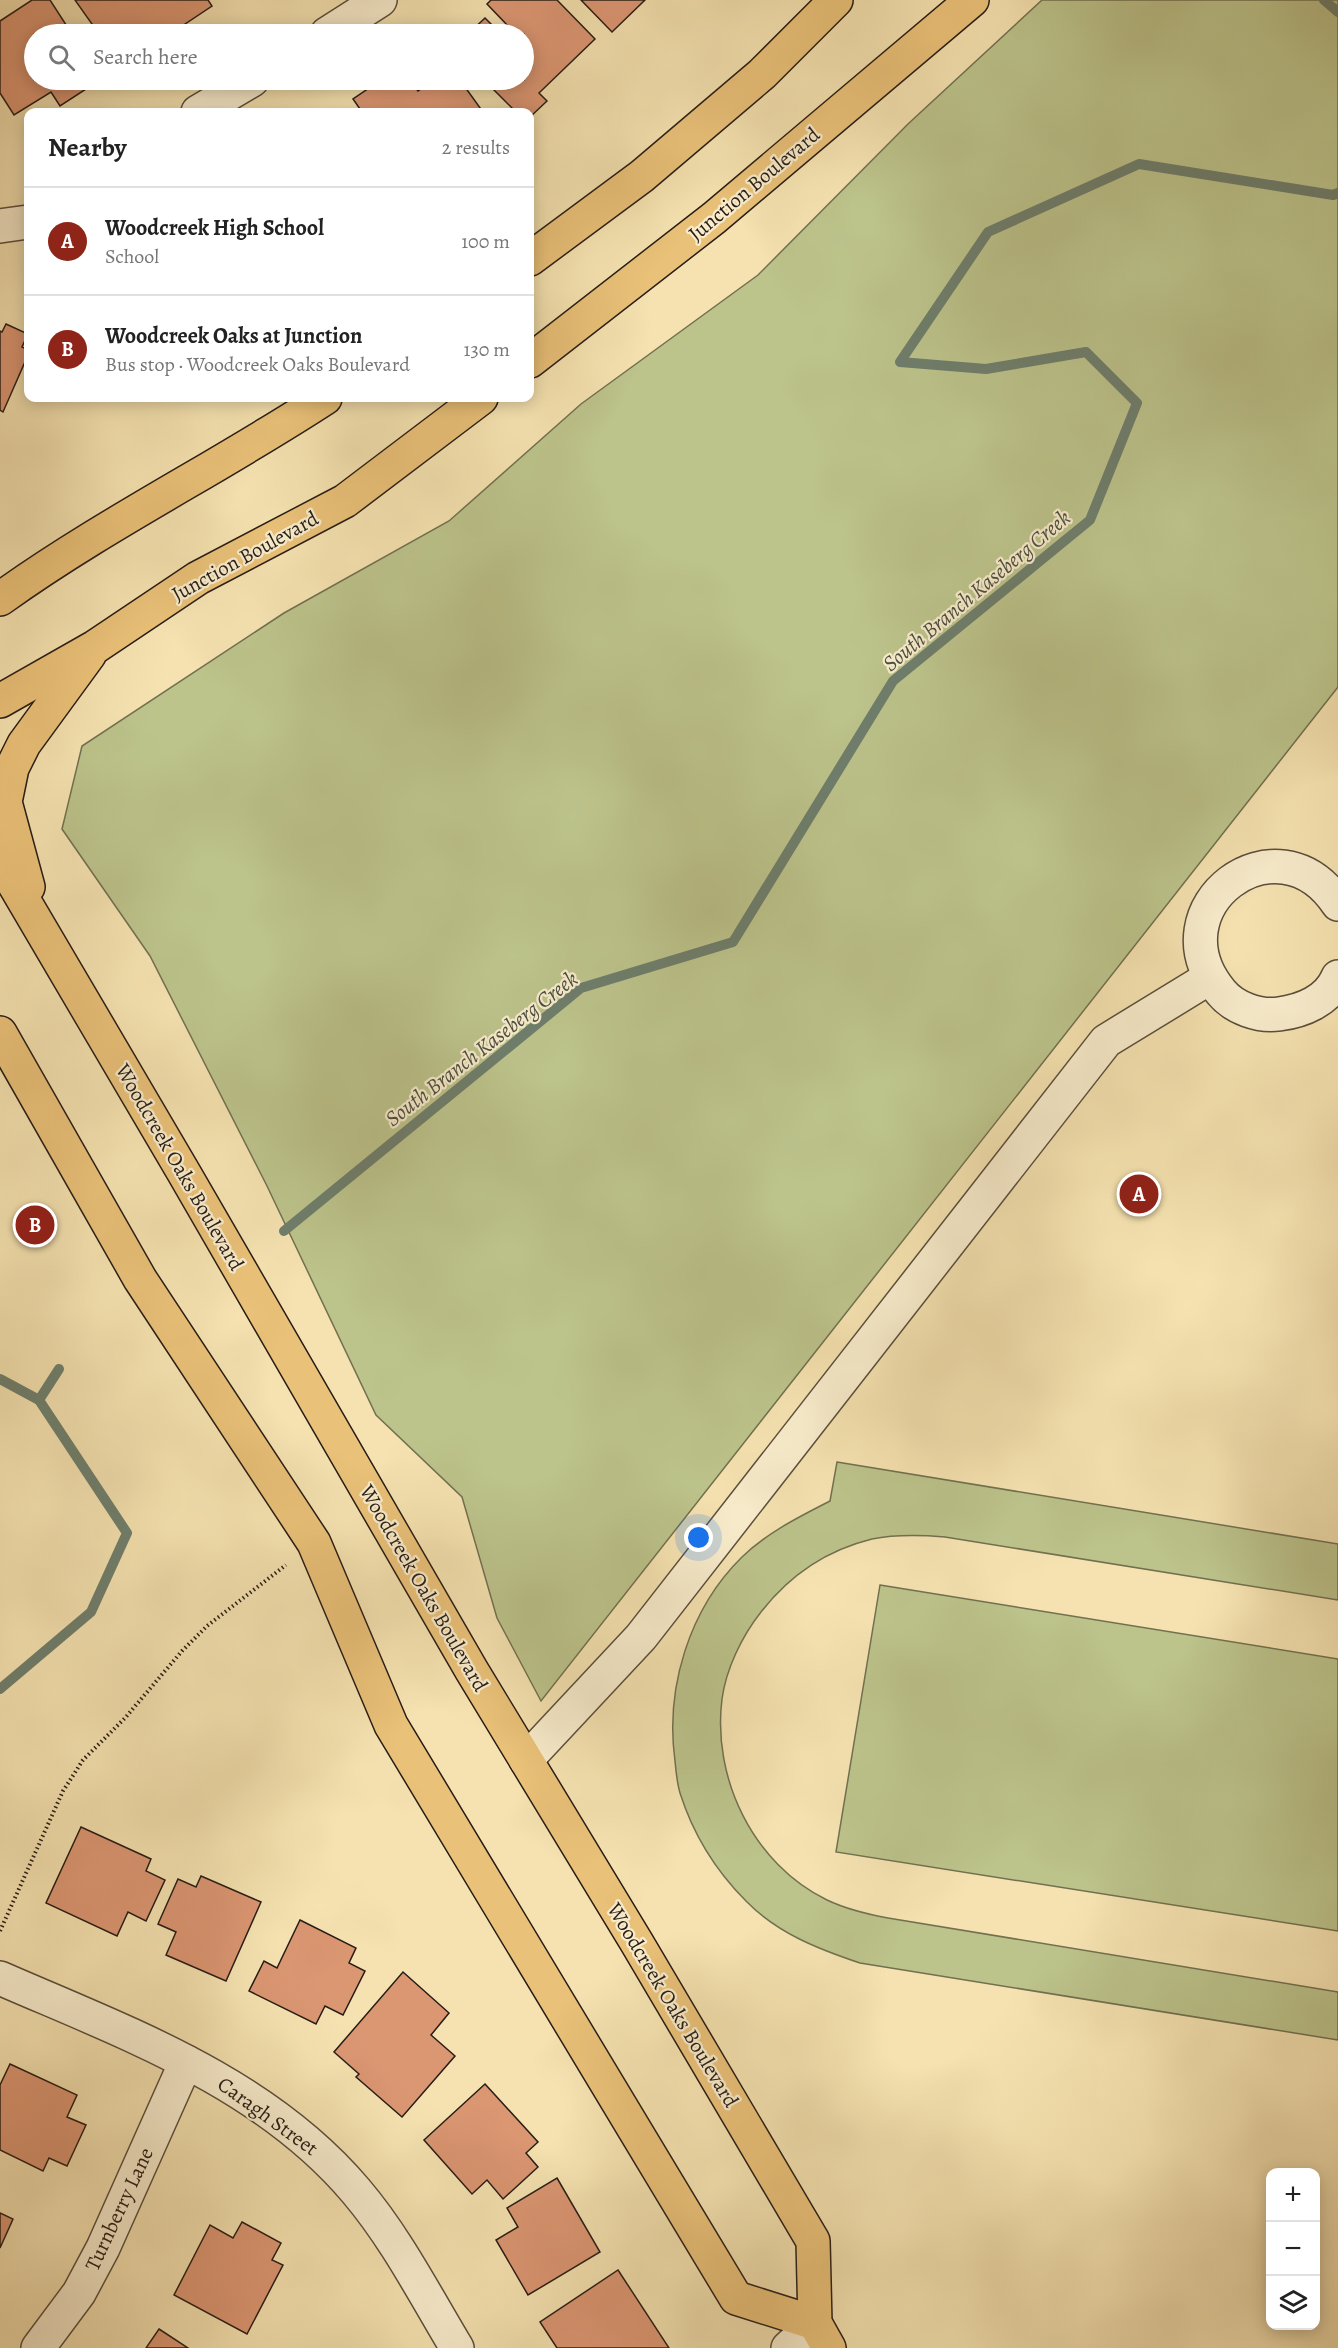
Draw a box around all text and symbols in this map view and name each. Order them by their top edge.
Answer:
search box [24,24,534,90]
icon: search [45,41,78,74]
text: Search here [93,42,198,72]
street label: Junction Boulevard [682,120,826,247]
text: Nearby [48,130,127,165]
text: 2 results [442,134,510,161]
text: Woodcreek High School [105,213,324,243]
text: A [61,228,74,255]
text: 100 m [461,228,510,255]
text: School [105,243,159,270]
text: Woodcreek Oaks at Junction [105,321,362,351]
text: B [61,336,74,363]
text: 130 m [464,336,510,363]
text: Bus stop · Woodcreek Oaks Boulevard [105,351,410,378]
water label: South Branch Kaseberg Creek [876,503,1077,678]
street label: Junction Boulevard [167,504,324,608]
water label: South Branch Kaseberg Creek [379,964,584,1134]
street label: Woodcreek Oaks Boulevard [109,1058,251,1276]
pin: A [1120,1172,1158,1216]
pin: B [15,1202,54,1248]
street label: Woodcreek Oaks Boulevard [353,1479,495,1697]
your location [684,1523,713,1552]
street label: Woodcreek Oaks Boulevard [600,1897,746,2113]
street label: Caragh Street [212,2070,324,2162]
street label: Turnberry Lane [78,2143,160,2275]
map controls [1266,2168,1320,2330]
button: + [1266,2168,1320,2222]
button: − [1266,2222,1320,2276]
button: layers [1266,2276,1320,2330]

